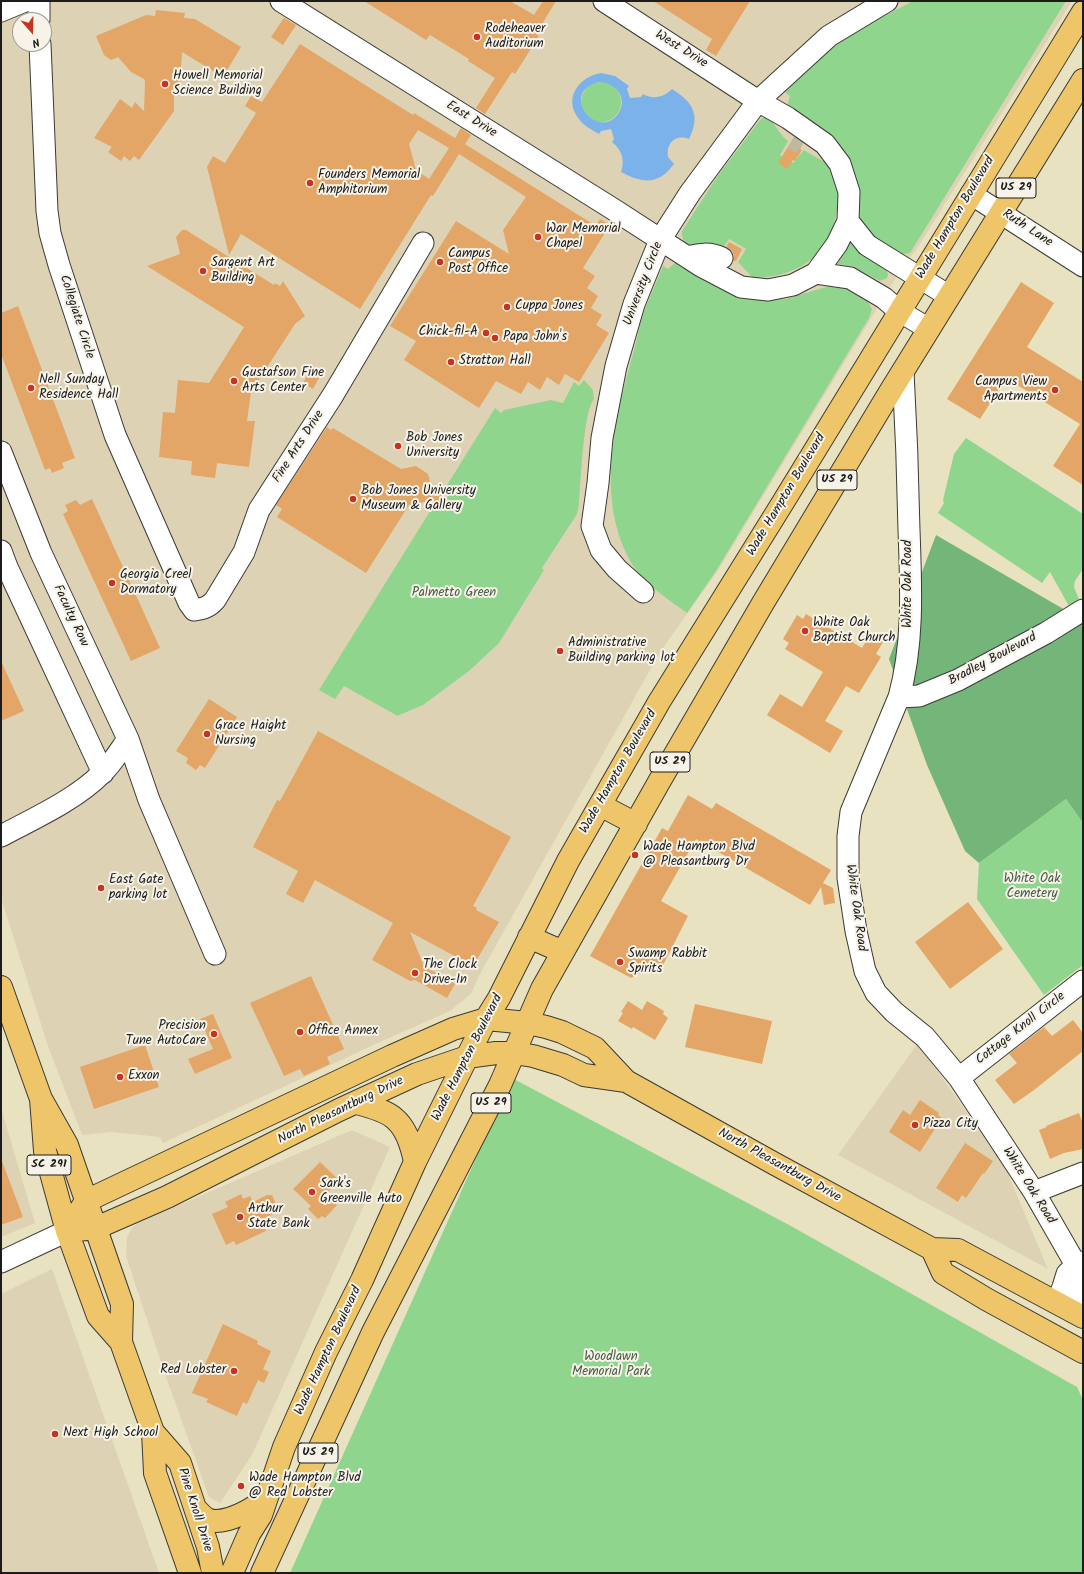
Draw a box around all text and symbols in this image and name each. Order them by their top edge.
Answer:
north arrow [12,12,52,52]
place label: Rodeheaver Auditorium [485,22,545,53]
street label: West Drive [652,28,710,72]
marker: Rodeheaver Auditorium [472,32,482,42]
text: N [29,33,42,52]
place label: Howell Memorial Science Building [173,69,263,100]
marker: Howell Memorial Science Building [160,79,170,89]
street label: East Drive [443,98,499,142]
street label: Wade Hampton Boulevard [913,154,999,282]
place label: Founders Memorial Amphitorium [318,168,420,199]
marker: Founders Memorial Amphitorium [305,178,315,188]
road number: US 29 [996,178,1036,198]
street label: Ruth Lane [999,207,1055,251]
place label: War Memorial Chapel [546,222,621,253]
marker: War Memorial Chapel [533,232,543,242]
street label: University Circle [621,240,667,328]
place label: Campus Post Office [448,247,508,278]
place label: Sargent Art Building [211,256,275,287]
marker: Campus Post Office [435,257,445,267]
marker: Sargent Art Building [198,266,208,276]
street label: Collegiate Circle [55,273,97,361]
place label: Cuppa Jones [515,299,583,315]
marker: Cuppa Jones [502,302,512,312]
place label: Chick-fil-A [418,325,478,341]
marker: Chick-fil-A [481,328,491,338]
place label: Papa John's [503,330,567,346]
marker: Papa John's [490,333,500,343]
place label: Stratton Hall [459,354,531,370]
marker: Stratton Hall [446,357,456,367]
place label: Gustafson Fine Arts Center [242,366,324,397]
place label: Nell Sunday Residence Hall [39,373,118,404]
place label: Campus View Apartments [975,375,1047,406]
marker: Gustafson Fine Arts Center [229,376,239,386]
marker: Nell Sunday Residence Hall [26,383,36,393]
marker: Campus View Apartments [1050,385,1060,395]
street label: Fine Arts Drive [270,408,328,486]
place label: Bob Jones University [406,431,462,462]
street label: Wade Hampton Boulevard [744,431,830,559]
marker: Bob Jones University [393,441,403,451]
road number: US 29 [817,470,857,490]
place label: Bob Jones University Museum & Gallery [361,484,476,515]
marker: Bob Jones University Museum & Gallery [348,494,358,504]
street label: White Oak Road [901,540,917,628]
place label: Georgia Creel Dormatory [120,568,192,599]
marker: Georgia Creel Dormatory [107,578,117,588]
street label: Faculty Row [49,582,91,650]
park label: Palmetto Green [412,586,496,602]
place label: White Oak Baptist Church [813,616,896,647]
marker: White Oak Baptist Church [800,626,810,636]
street label: Bradley Boulevard [946,630,1040,690]
place label: Administrative Building parking lot [568,636,675,667]
marker: Administrative Building parking lot [555,646,565,656]
street label: Wade Hampton Boulevard [577,707,661,837]
place label: Grace Haight Nursing [215,719,286,750]
marker: Grace Haight Nursing [202,729,212,739]
road number: US 29 [650,752,690,772]
place label: Wade Hampton Blvd @ Pleasantburg Dr [643,840,755,871]
marker: Wade Hampton Blvd @ Pleasantburg Dr [630,850,640,860]
street label: White Oak Road [841,863,869,953]
park label: White Oak Cemetery [1004,872,1060,903]
place label: East Gate parking lot [109,873,167,904]
marker: East Gate parking lot [96,883,106,893]
place label: Swamp Rabbit Spirits [628,947,707,978]
marker: Swamp Rabbit Spirits [615,957,625,967]
place label: The Clock Drive-In [423,958,477,989]
marker: The Clock Drive-In [410,968,420,978]
street label: Cottage Knoll Circle [973,989,1069,1069]
street label: Wade Hampton Boulevard [429,992,507,1124]
place label: Precision Tune AutoCare [126,1019,206,1050]
place label: Office Annex [308,1024,378,1040]
marker: Office Annex [295,1027,305,1037]
marker: Precision Tune AutoCare [209,1029,219,1039]
place label: Exxon [128,1069,160,1085]
marker: Exxon [115,1072,125,1082]
street label: North Pleasantburg Drive [276,1074,406,1148]
road number: US 29 [471,1093,511,1113]
place label: Pizza City [923,1117,978,1133]
marker: Pizza City [910,1120,920,1130]
street label: North Pleasantburg Drive [715,1126,843,1206]
street label: White Oak Road [998,1145,1058,1227]
road number: SC 291 [27,1155,71,1175]
place label: Sark's Greenville Auto [320,1177,402,1208]
marker: Sark's Greenville Auto [307,1187,317,1197]
place label: Arthur State Bank [248,1202,310,1233]
marker: Arthur State Bank [235,1212,245,1222]
street label: Wade Hampton Boulevard [292,1284,366,1418]
park label: Woodlawn Memorial Park [572,1350,650,1381]
place label: Red Lobster [160,1363,226,1379]
marker: Red Lobster [229,1366,239,1376]
place label: Next High School [63,1426,158,1442]
marker: Next High School [50,1429,60,1439]
road number: US 29 [298,1443,338,1463]
street label: Pine Knoll Drive [173,1466,215,1554]
place label: Wade Hampton Blvd @ Red Lobster [249,1471,361,1502]
marker: Wade Hampton Blvd @ Red Lobster [236,1481,246,1491]

